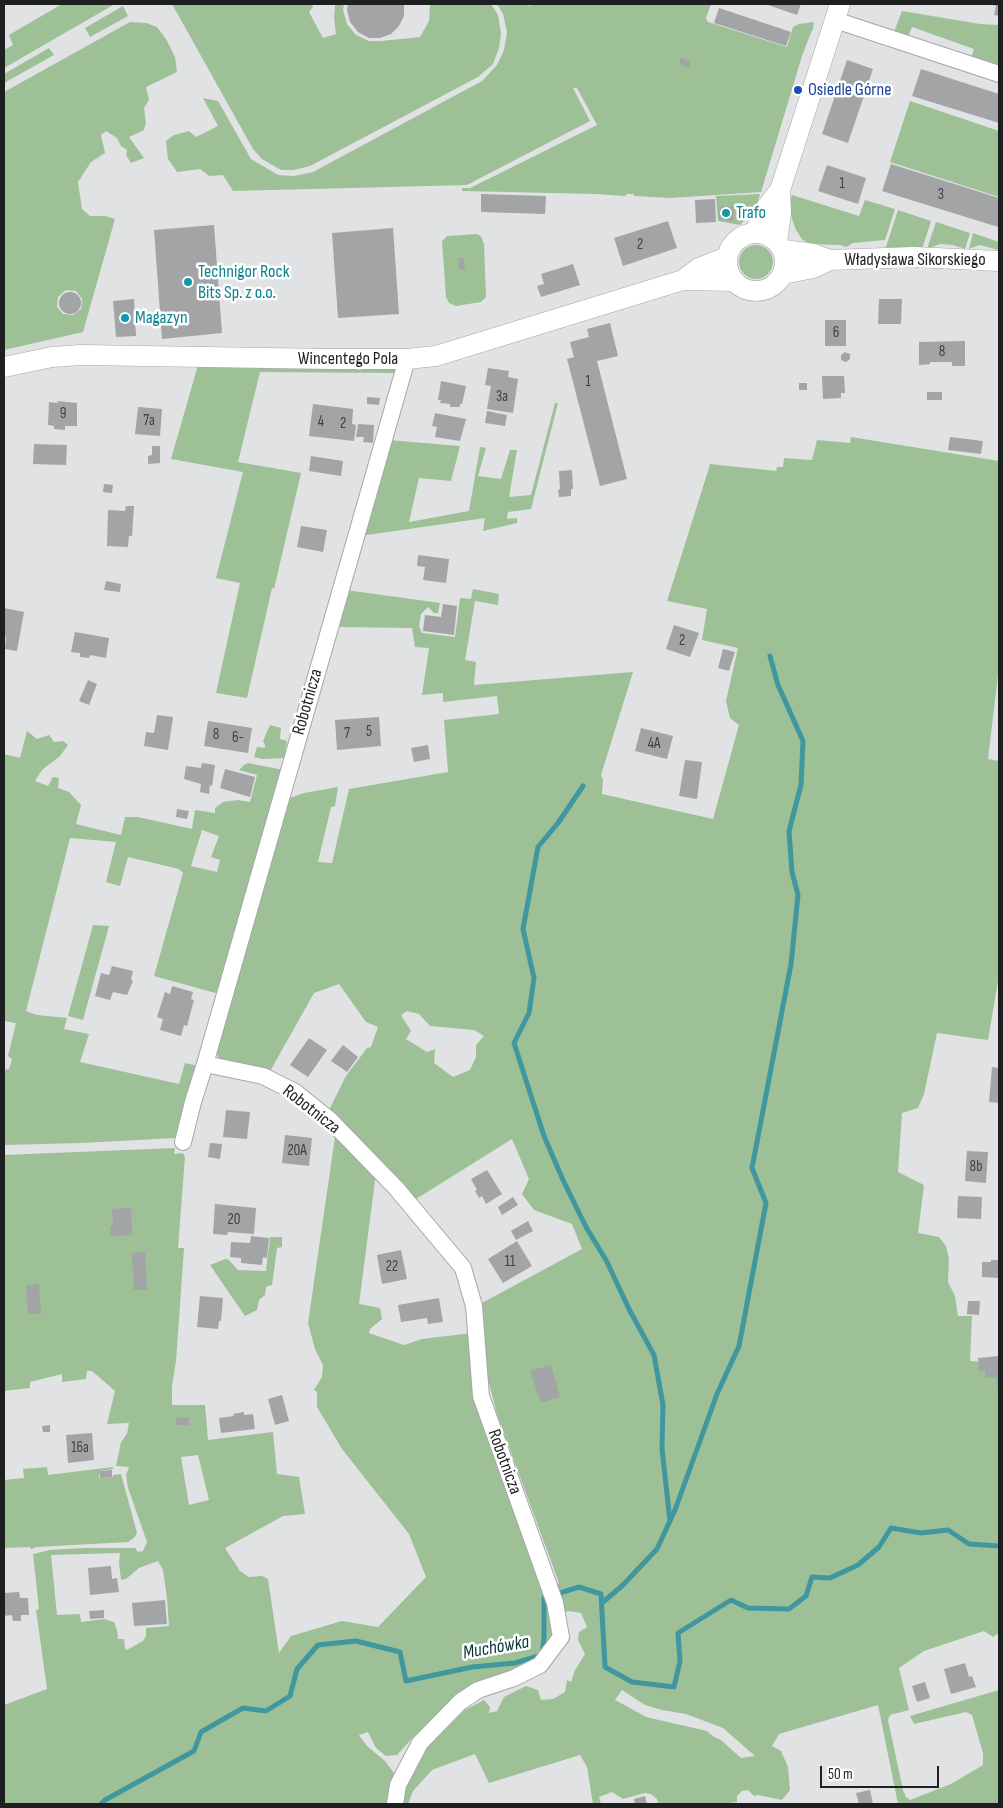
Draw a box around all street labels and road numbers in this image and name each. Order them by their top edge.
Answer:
street label: Władysława Sikorskiego [844,249,986,271]
street label: Wincentego Pola [298,348,398,370]
street label: Robotnicza [288,667,328,737]
street label: Robotnicza [278,1081,344,1139]
street label: Robotnicza [482,1427,526,1497]

